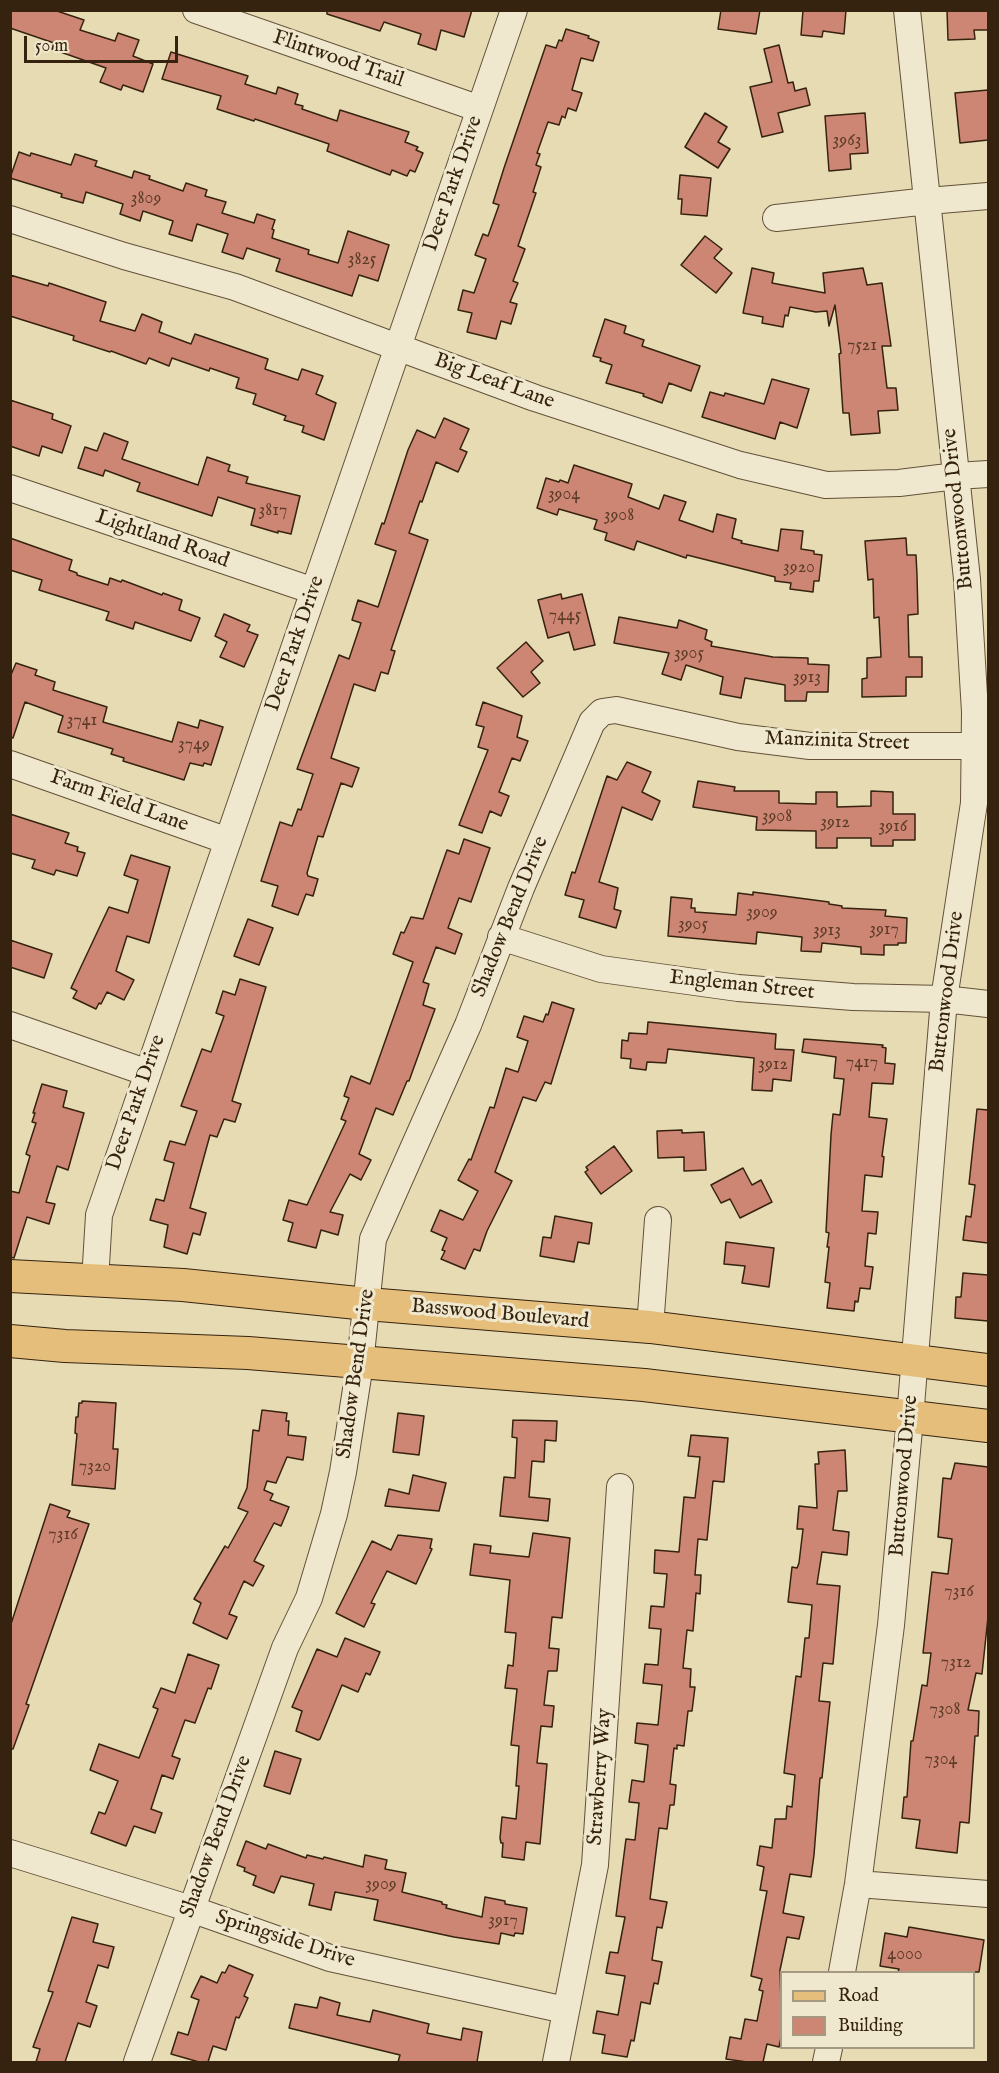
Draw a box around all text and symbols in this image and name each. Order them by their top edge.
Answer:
scale bar [27,24,182,62]
street label: Flintwood Trail [269,26,407,94]
text: 50 m [35,35,68,58]
street label: Deer Park Drive [419,113,489,255]
house number: 3963 [833,130,861,152]
house number: 3809 [131,188,161,210]
house number: 3825 [348,249,376,271]
house number: 7521 [847,335,877,357]
street label: Big Leaf Lane [430,349,558,415]
street label: Buttonwood Drive [938,427,980,591]
house number: 3904 [548,484,580,506]
house number: 3817 [259,500,287,522]
street label: Lightland Road [92,505,232,575]
house number: 3908 [604,505,634,527]
house number: 3920 [783,557,815,579]
street label: Deer Park Drive [261,573,331,715]
house number: 7445 [549,605,581,627]
house number: 3905 [674,643,704,665]
house number: 3913 [793,667,821,689]
house number: 3741 [67,710,97,732]
street label: Manzinita Street [764,727,910,757]
house number: 3749 [178,734,210,756]
street label: Farm Field Lane [46,765,192,839]
house number: 3908 [762,806,792,828]
house number: 3912 [820,812,850,834]
house number: 3916 [879,816,907,838]
street label: Shadow Bend Drive [467,833,555,1001]
house number: 3909 [746,902,778,924]
street label: Buttonwood Drive [926,910,970,1074]
house number: 3905 [678,914,708,936]
house number: 3917 [869,919,899,941]
house number: 3913 [813,920,841,942]
street label: Engleman Street [668,966,816,1006]
street label: Deer Park Drive [102,1032,172,1174]
house number: 7417 [846,1052,878,1074]
house number: 3912 [758,1054,788,1076]
street label: Shadow Bend Drive [333,1288,381,1460]
street label: Basswood Boulevard [410,1295,590,1335]
street label: Buttonwood Drive [885,1394,925,1558]
house number: 7320 [79,1456,111,1478]
house number: 7316 [48,1524,78,1546]
house number: 7316 [944,1581,974,1603]
house number: 7312 [941,1652,971,1674]
house number: 7308 [929,1699,961,1721]
street label: Strawberry Way [584,1708,618,1846]
house number: 7304 [925,1749,957,1771]
street label: Shadow Bend Drive [176,1752,258,1922]
house number: 3909 [365,1874,397,1896]
street label: Springside Drive [212,1906,358,1974]
house number: 3917 [488,1910,518,1932]
house number: 4000 [887,1944,923,1966]
legend [780,1971,975,2049]
text: Road [838,1985,879,2008]
text: Building [838,2015,903,2038]

